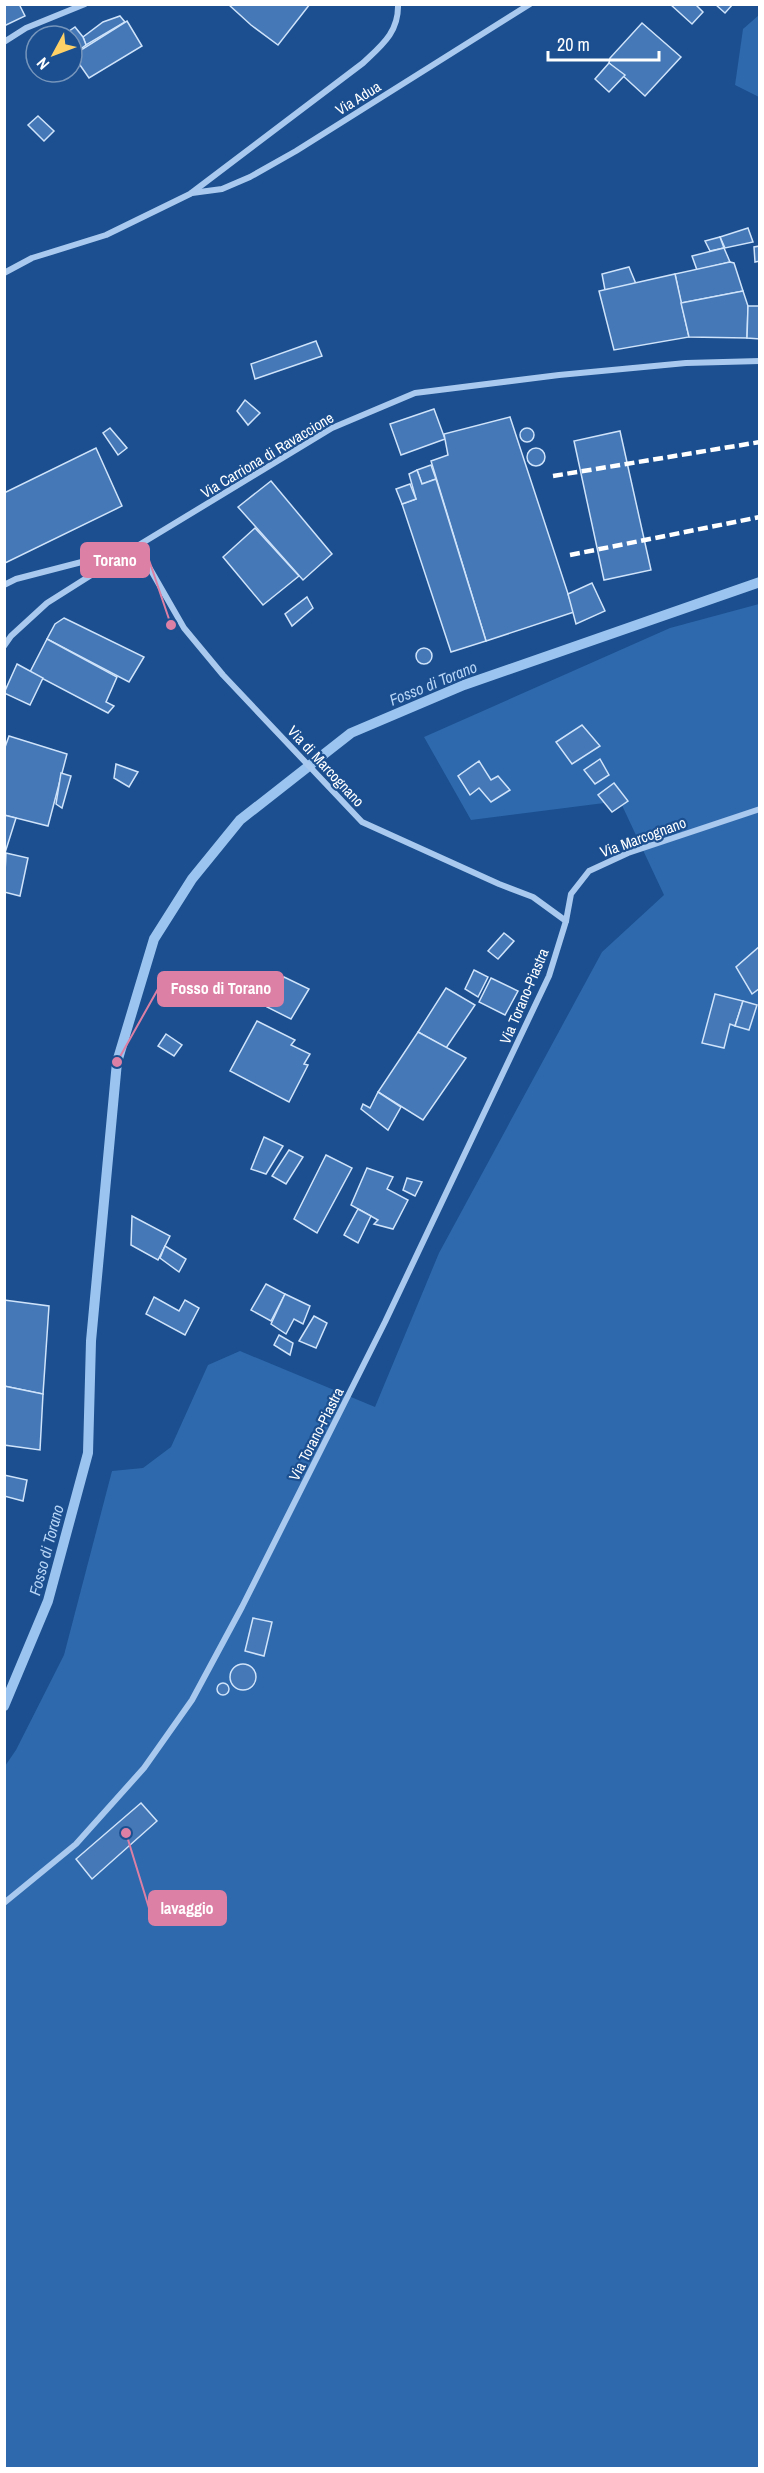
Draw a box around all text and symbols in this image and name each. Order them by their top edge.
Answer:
north arrow [24,24,84,84]
scale bar [548,24,659,62]
text: 20 m [557,32,590,57]
text: N [31,53,54,75]
street label: Via Adua [331,76,385,120]
street label: Via Carriona di Ravaccione [197,407,338,503]
callout: Torano [81,543,149,577]
text: Torano [93,549,137,571]
water label: Fosso di Torano [386,655,480,711]
street label: Via di Marcognano [283,721,369,811]
street label: Via Marcognano [597,812,689,862]
street label: Via Torano-Piastra [494,945,554,1047]
callout: Fosso di Torano [158,972,283,1006]
text: Fosso di Torano [171,977,271,999]
street label: Via Torano-Piastra [283,1384,349,1484]
water label: Fosso di Torano [23,1502,69,1598]
callout: lavaggio [149,1891,226,1925]
text: lavaggio [160,1897,214,1919]

